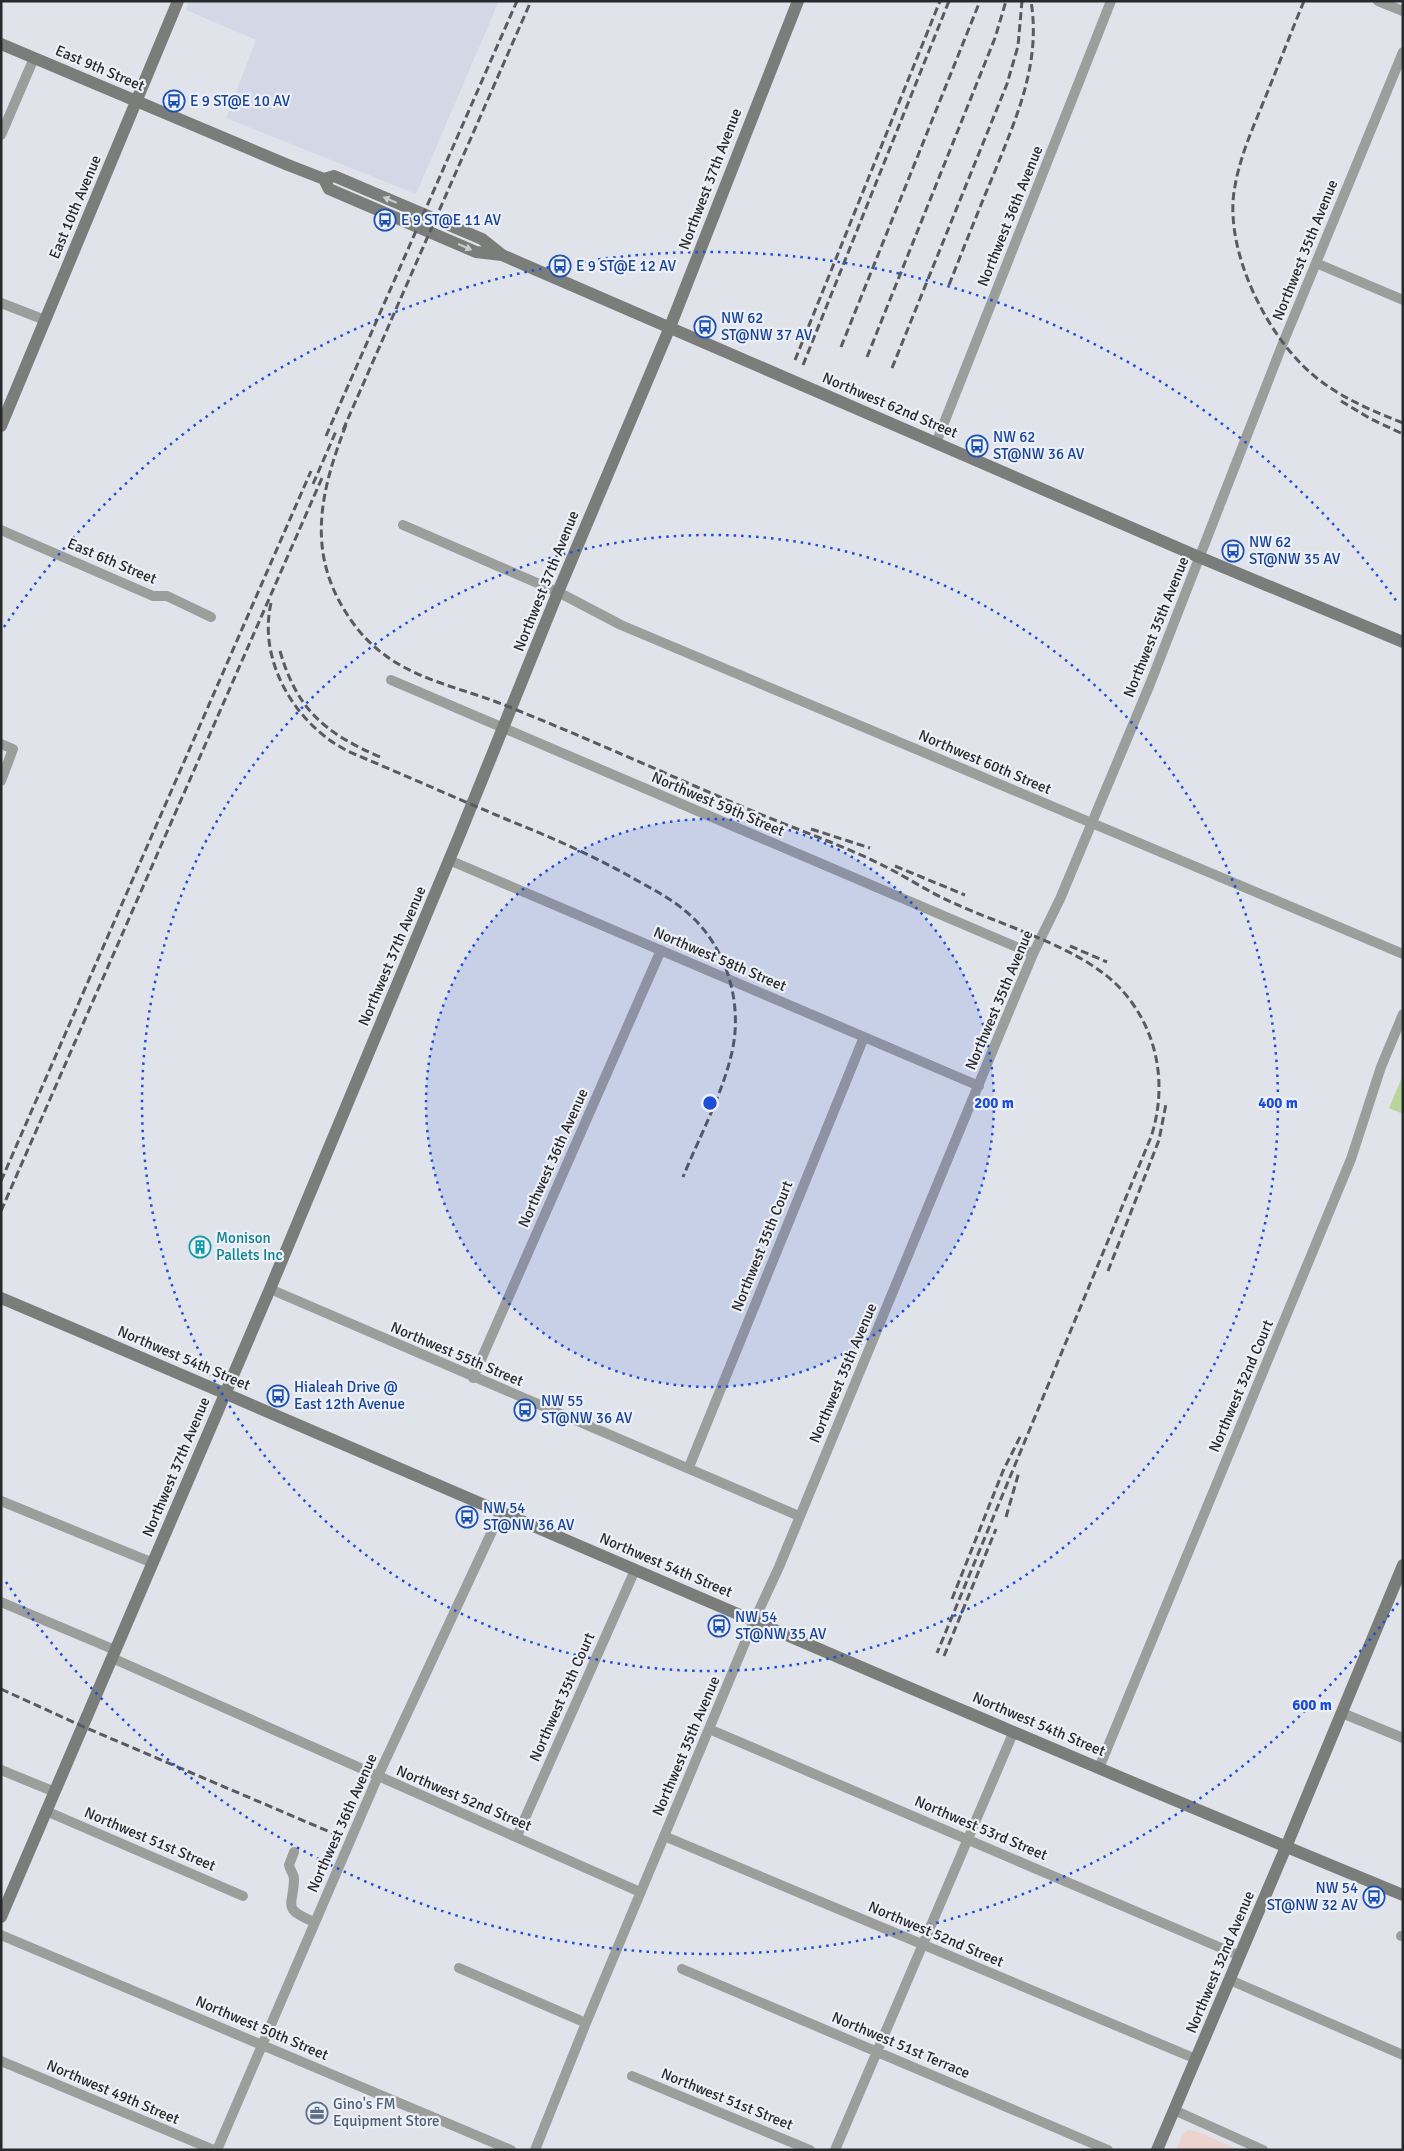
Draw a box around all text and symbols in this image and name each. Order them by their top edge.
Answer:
street label: East 9th Street [53,41,147,95]
bus stop icon: E 9 ST@E 10 AV [162,89,186,113]
place label: E 9 ST@E 10 AV [190,92,290,110]
street label: Northwest 37th Avenue [675,106,745,252]
street label: Northwest 36th Avenue [974,143,1046,289]
street label: East 10th Avenue [45,152,105,262]
street label: Northwest 35th Avenue [1269,177,1341,323]
one-way arrow [383,195,397,203]
bus stop icon: E 9 ST@E 11 AV [373,208,397,232]
place label: E 9 ST@E 11 AV [401,211,501,229]
one-way arrow [458,243,472,251]
bus stop icon: E 9 ST@E 12 AV [548,254,572,278]
place label: E 9 ST@E 12 AV [576,257,676,275]
place label: NW 62 ST@NW 37 AV [721,309,813,344]
bus stop icon: NW 62 ST@NW 37 AV [693,315,717,339]
street label: Northwest 62nd Street [820,368,960,442]
place label: NW 62 ST@NW 36 AV [993,428,1085,463]
bus stop icon: NW 62 ST@NW 36 AV [965,434,989,458]
street label: Northwest 37th Avenue [510,508,582,654]
place label: NW 62 ST@NW 35 AV [1249,533,1341,568]
street label: East 6th Street [65,534,159,588]
bus stop icon: NW 62 ST@NW 35 AV [1221,539,1245,563]
street label: Northwest 35th Avenue [1120,554,1192,700]
street label: Northwest 60th Street [916,726,1054,798]
street label: Northwest 59th Street [649,768,787,840]
street label: Northwest 37th Avenue [354,883,430,1029]
street label: Northwest 58th Street [651,923,789,995]
street label: Northwest 35th Avenue [961,927,1037,1073]
street label: Northwest 36th Avenue [514,1086,592,1230]
centre of rings [701,1094,719,1112]
text: 200 m [974,1094,1014,1112]
text: 400 m [1258,1094,1298,1112]
street label: Northwest 35th Court [728,1178,796,1314]
place label: Monison Pallets Inc [216,1229,283,1264]
building icon: Monison Pallets Inc [188,1235,212,1259]
street label: Northwest 35th Avenue [805,1300,881,1446]
street label: Northwest 32nd Court [1205,1317,1277,1455]
street label: Northwest 55th Street [388,1318,526,1390]
street label: Northwest 54th Street [115,1322,253,1394]
place label: Hialeah Drive @ East 12th Avenue [294,1378,405,1413]
bus stop icon: Hialeah Drive @ East 12th Avenue [266,1384,290,1408]
place label: NW 55 ST@NW 36 AV [541,1392,633,1427]
street label: Northwest 37th Avenue [138,1394,214,1540]
bus stop icon: NW 55 ST@NW 36 AV [513,1398,537,1422]
place label: NW 54 ST@NW 36 AV [483,1499,575,1534]
bus stop icon: NW 54 ST@NW 36 AV [455,1505,479,1529]
street label: Northwest 54th Street [597,1529,735,1601]
place label: NW 54 ST@NW 35 AV [735,1608,827,1643]
bus stop icon: NW 54 ST@NW 35 AV [707,1614,731,1638]
street label: Northwest 35th Court [525,1630,599,1764]
street label: Northwest 35th Avenue [648,1673,724,1819]
street label: Northwest 54th Street [970,1688,1108,1760]
text: 600 m [1292,1696,1332,1714]
street label: Northwest 36th Avenue [303,1751,381,1895]
street label: Northwest 52nd Street [394,1761,534,1835]
street label: Northwest 53rd Street [912,1792,1050,1864]
street label: Northwest 51st Street [82,1803,218,1875]
place label: NW 54 ST@NW 32 AV [1267,1879,1358,1914]
bus stop icon: NW 54 ST@NW 32 AV [1362,1885,1386,1909]
street label: Northwest 32nd Avenue [1182,1888,1258,2036]
street label: Northwest 52nd Street [866,1897,1006,1971]
street label: Northwest 50th Street [193,1992,331,2064]
street label: Northwest 51st Terrace [829,2008,973,2082]
street label: Northwest 49th Street [44,2056,182,2128]
street label: Northwest 51st Street [658,2064,796,2134]
place label: Gino's FM Equipment Store [333,2095,440,2130]
office icon: Gino's FM Equipment Store [305,2101,329,2125]

